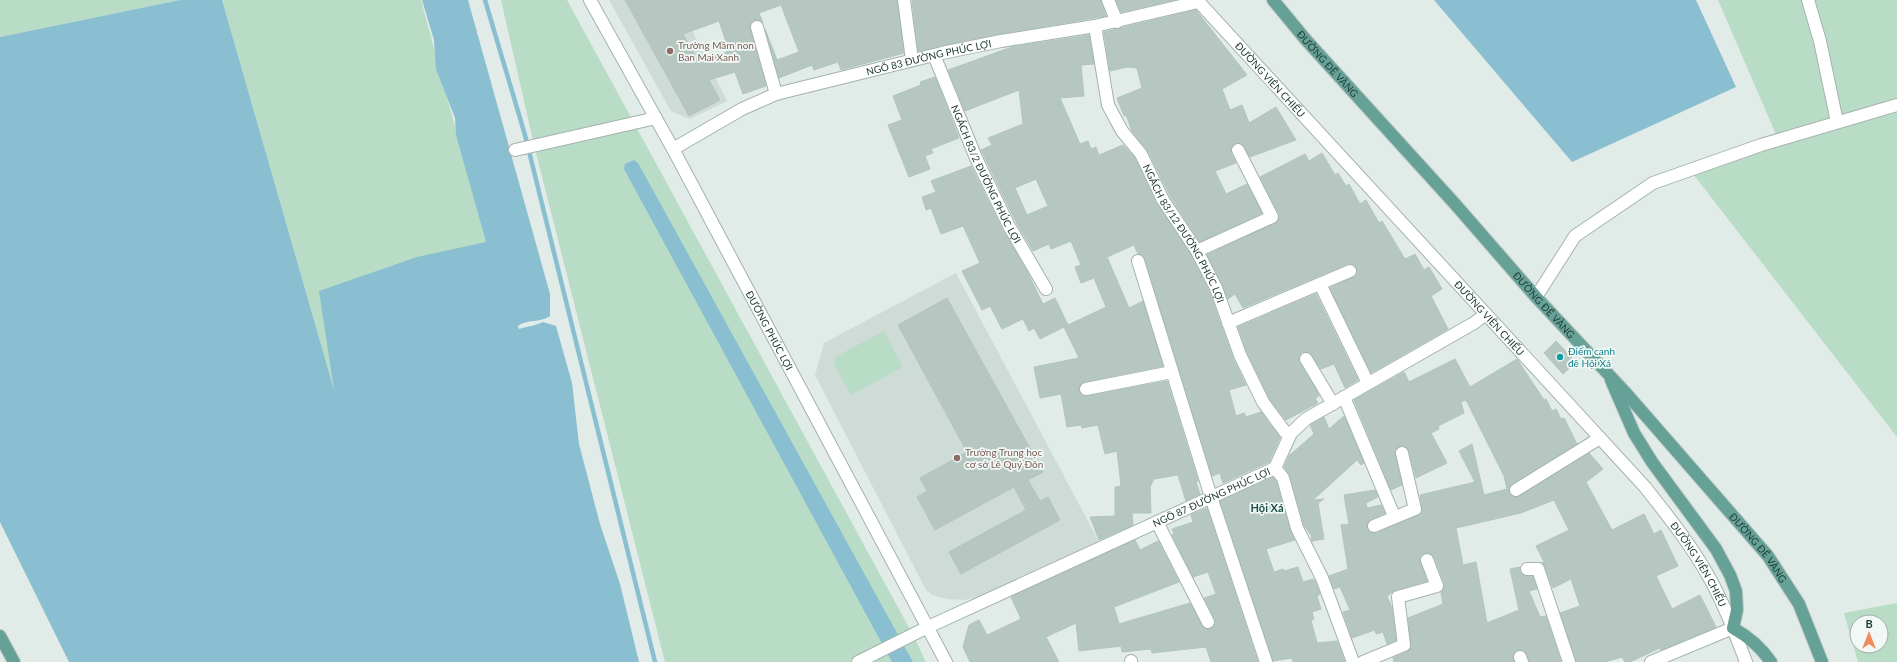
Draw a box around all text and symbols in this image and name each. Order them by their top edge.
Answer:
street label: ĐƯỜNG ĐÊ VÀNG [1295,28,1361,100]
street label: NGÕ 83 ĐƯỜNG PHÚC LỢI [865,37,992,78]
place label: Trường Mầm non Ban Mai Xanh [678,39,754,63]
street label: ĐƯỜNG VIÊN CHIẾU [1233,40,1308,119]
marker: Trường Mầm non Ban Mai Xanh [665,46,675,56]
street label: NGÁCH 83/2 ĐƯỜNG PHÚC LỢI [949,103,1024,245]
street label: NGÁCH 83/12 ĐƯỜNG PHÚC LỢI [1141,162,1227,304]
street label: ĐƯỜNG ĐÊ VÀNG [1511,269,1577,341]
street label: ĐƯỜNG VIÊN CHIẾU [1452,278,1527,358]
street label: ĐƯỜNG PHÚC LỢI [743,289,796,372]
place label: Điếm canh đê Hội Xá [1568,345,1615,369]
marker: Điếm canh đê Hội Xá [1555,352,1565,362]
place label: Trường Trung học cơ sở Lê Quý Đôn [965,446,1043,470]
marker: Trường Trung học cơ sở Lê Quý Đôn [952,453,962,463]
street label: NGÕ 87 ĐƯỜNG PHÚC LỢI [1151,465,1272,529]
district label: Hội Xá [1251,501,1283,514]
street label: ĐƯỜNG ĐÊ VÀNG [1727,510,1789,585]
street label: ĐƯỜNG VIÊN CHIẾU [1668,519,1729,609]
north arrow [1849,614,1889,654]
text: B [1865,617,1873,630]

